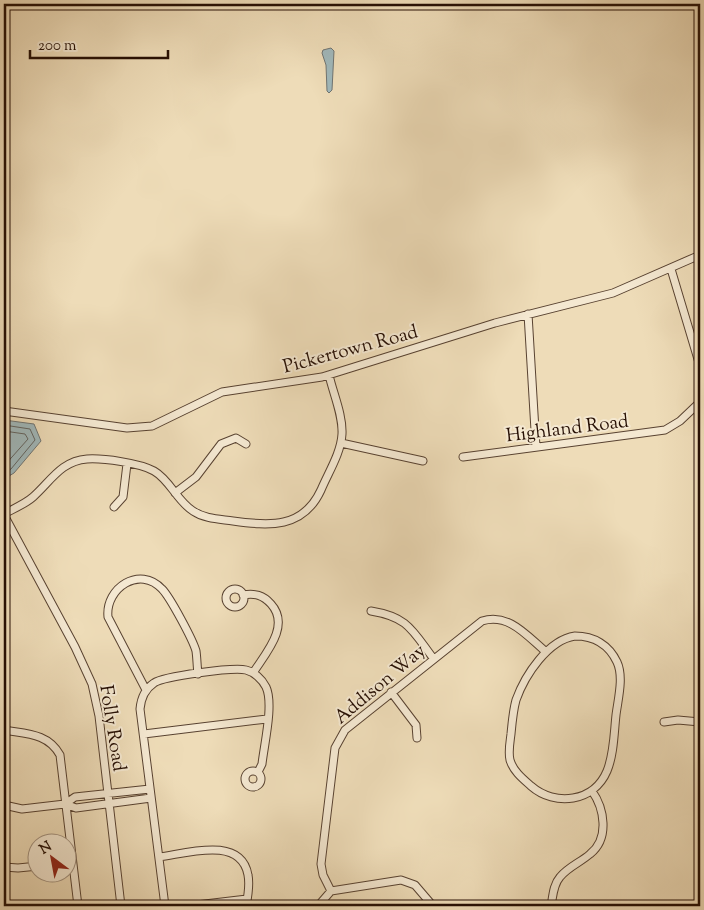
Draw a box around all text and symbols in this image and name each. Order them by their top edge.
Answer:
scale bar [30,28,168,60]
text: 200 m [38,36,77,57]
street label: Pickertown Road [280,319,421,381]
street label: Highland Road [504,409,630,450]
street label: Addison Way [329,638,433,731]
street label: Folly Road [91,683,132,774]
north arrow [28,832,78,882]
text: N [36,837,56,860]

